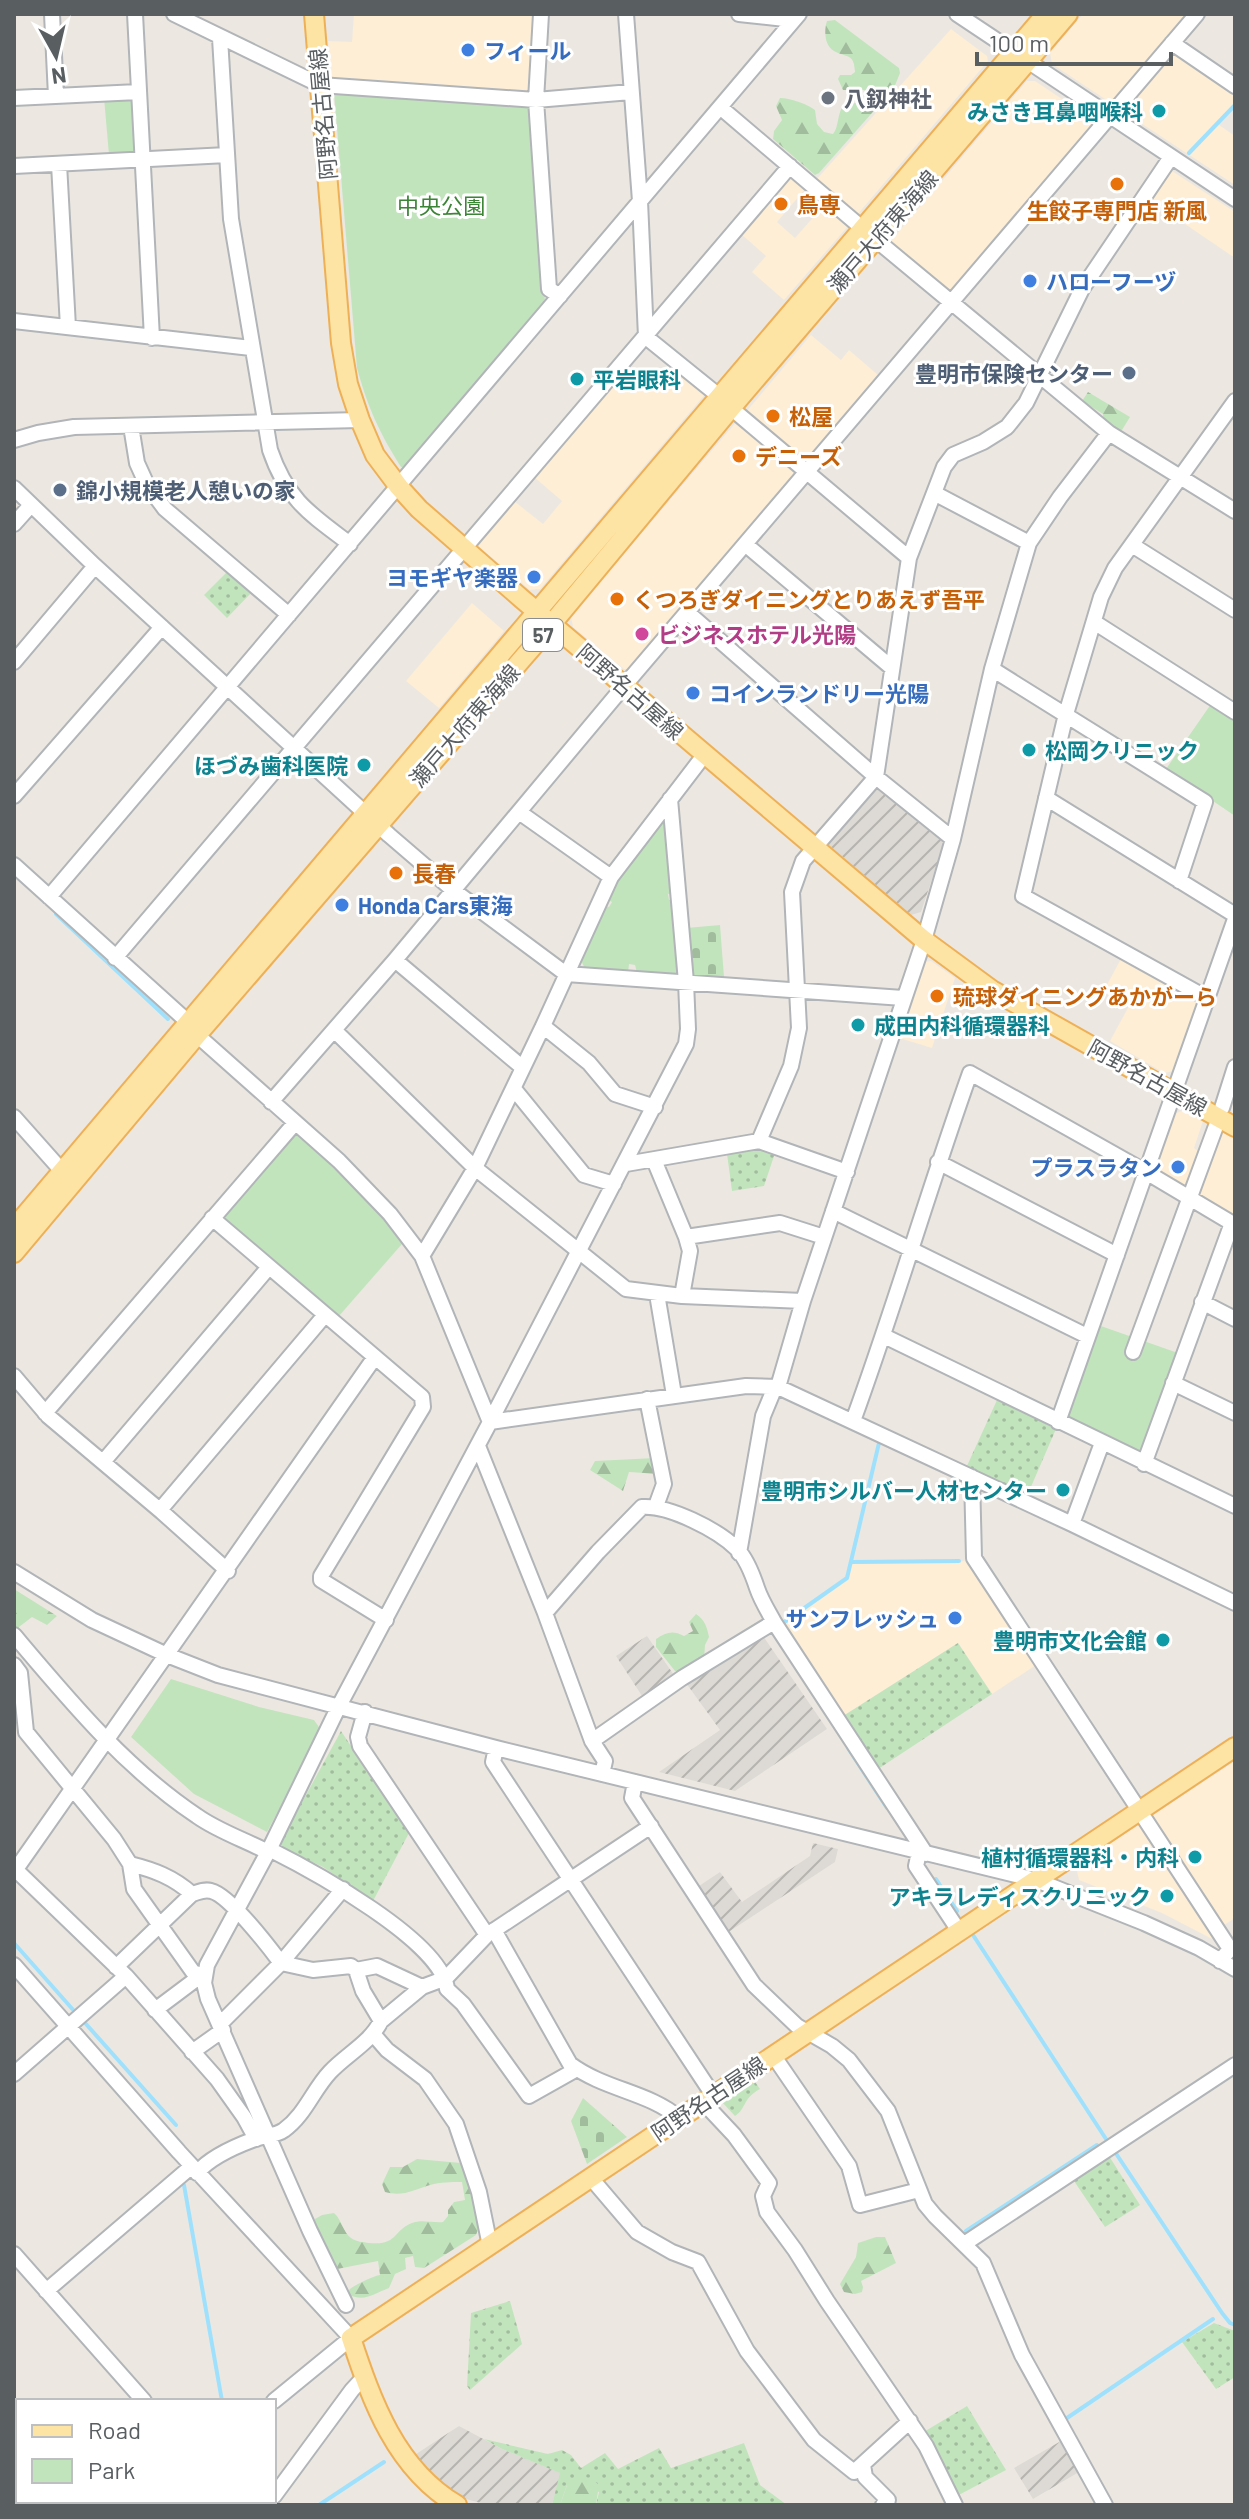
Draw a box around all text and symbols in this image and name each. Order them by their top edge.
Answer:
north arrow [16,16,96,96]
scale bar [977,16,1171,66]
text: 100 m [989,28,1049,57]
place label: フィール [484,37,572,63]
marker: フィール [459,41,477,59]
street label: 阿野名古屋線 [303,47,341,181]
text: N [50,63,68,91]
place label: 八釼神社 [844,85,932,111]
marker: 八釼神社 [819,89,837,107]
place label: みさき耳鼻咽喉科 [967,98,1143,124]
marker: みさき耳鼻咽喉科 [1150,102,1168,120]
street label: 瀬戸大府東海線 [822,164,942,298]
marker: 生餃子専門店 新風 [1108,175,1126,193]
place label: 鳥専 [797,191,841,217]
park label: 中央公園 [397,192,485,218]
marker: 鳥専 [772,195,790,213]
place label: 生餃子専門店 新風 [1027,197,1207,223]
place label: ハローフーヅ [1046,268,1176,294]
marker: ハローフーヅ [1021,272,1039,290]
place label: 豊明市保険センター [915,360,1113,386]
marker: 豊明市保険センター [1120,364,1138,382]
place label: 平岩眼科 [593,366,681,392]
marker: 平岩眼科 [568,370,586,388]
place label: 松屋 [789,403,833,429]
marker: 松屋 [764,407,782,425]
place label: デニーズ [755,443,842,469]
marker: デニーズ [730,447,748,465]
place label: 錦小規模老人憩いの家 [76,477,296,503]
marker: 錦小規模老人憩いの家 [51,481,69,499]
place label: ヨモギヤ楽器 [386,564,518,590]
marker: ヨモギヤ楽器 [525,568,543,586]
place label: くつろぎダイニングとりあえず吾平 [633,586,985,612]
marker: くつろぎダイニングとりあえず吾平 [608,590,626,608]
road number: 57 [523,619,563,651]
place label: ビジネスホテル光陽 [658,621,856,647]
marker: ビジネスホテル光陽 [633,625,651,643]
street label: 阿野名古屋線 [573,638,689,744]
street label: 瀬戸大府東海線 [404,658,524,792]
place label: コインランドリー光陽 [709,680,929,706]
marker: コインランドリー光陽 [684,684,702,702]
place label: 松岡クリニック [1045,737,1199,763]
marker: 松岡クリニック [1020,741,1038,759]
place label: ほづみ歯科医院 [194,752,348,778]
marker: ほづみ歯科医院 [355,756,373,774]
place label: 長春 [412,860,456,886]
marker: 長春 [387,864,405,882]
place label: Honda Cars東海 [358,892,513,918]
marker: Honda Cars東海 [333,896,351,914]
place label: 琉球ダイニングあかがーら [953,983,1217,1009]
marker: 琉球ダイニングあかがーら [928,987,946,1005]
place label: 成田内科循環器科 [874,1012,1050,1038]
marker: 成田内科循環器科 [849,1016,867,1034]
street label: 阿野名古屋線 [1084,1034,1212,1120]
place label: プラスラタン [1030,1154,1162,1180]
marker: プラスラタン [1169,1158,1187,1176]
place label: 豊明市シルバー人材センター [761,1477,1047,1503]
marker: 豊明市シルバー人材センター [1054,1481,1072,1499]
place label: サンフレッシュ [786,1605,939,1631]
marker: サンフレッシュ [946,1609,964,1627]
place label: 豊明市文化会館 [993,1627,1147,1653]
marker: 豊明市文化会館 [1154,1631,1172,1649]
place label: 植村循環器科・内科 [981,1844,1179,1870]
marker: 植村循環器科・内科 [1186,1848,1204,1866]
place label: アキラレディスクリニック [889,1883,1151,1909]
marker: アキラレディスクリニック [1158,1887,1176,1905]
street label: 阿野名古屋線 [646,2050,770,2146]
legend [16,2399,276,2503]
text: Road [88,2415,141,2444]
text: Park [88,2455,135,2484]

